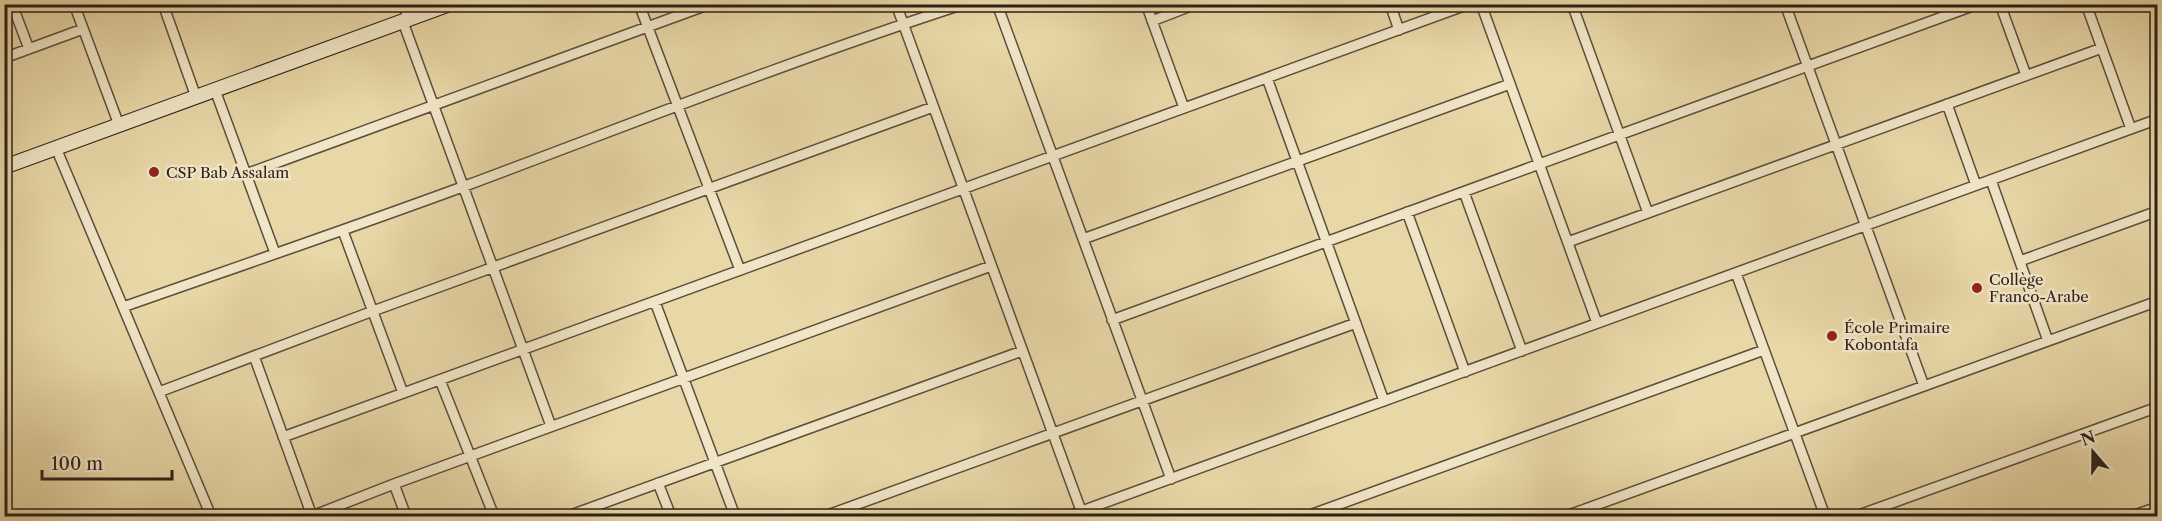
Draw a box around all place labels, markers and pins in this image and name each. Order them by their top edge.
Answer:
place label: CSP Bab Assalam [166,163,289,182]
marker: CSP Bab Assalam [147,165,161,179]
place label: Collège Franco-Arabe [1989,270,2089,306]
marker: Collège Franco-Arabe [1970,281,1984,295]
place label: École Primaire Kobontafa [1844,318,1950,354]
marker: École Primaire Kobontafa [1825,329,1839,343]

